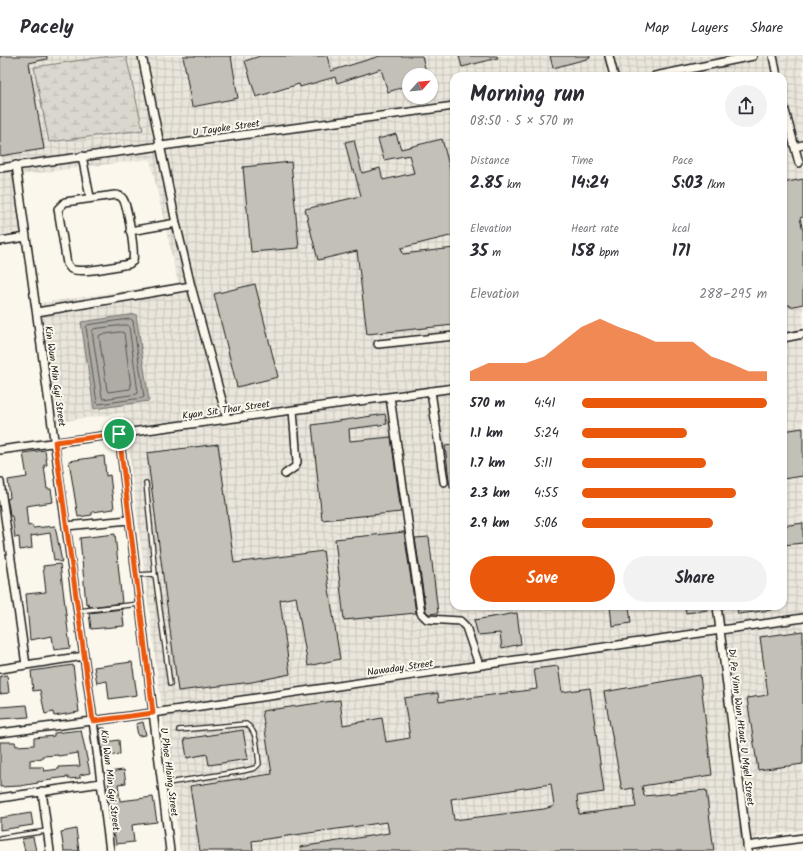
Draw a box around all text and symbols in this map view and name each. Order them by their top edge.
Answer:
text: Pacely [20,13,74,43]
text: Map [645,17,669,39]
text: Layers [691,17,729,39]
text: Share [751,17,783,39]
north arrow [402,68,438,104]
map controls [402,68,438,104]
text: Morning run [470,78,585,113]
button: share [725,85,767,127]
text: 08:50 · 5 × 570 m [470,111,573,132]
street label: U Tayoke Street [191,115,261,141]
text: Distance [470,152,510,170]
text: Time [571,152,593,170]
text: Pace [672,152,693,170]
text: 2.85 [470,170,503,197]
text: 14:24 [571,170,609,197]
text: 5:03 [672,170,703,197]
text: km [503,176,521,194]
text: /km [703,176,725,194]
text: Elevation [470,220,512,238]
text: Heart rate [571,220,619,238]
text: kcal [672,220,690,238]
text: 35 [470,238,488,265]
text: 158 [571,238,595,265]
text: 171 [672,238,690,265]
text: m [488,244,501,262]
text: bpm [595,244,619,262]
text: Elevation [470,284,519,305]
text: 288–295 m [699,284,767,305]
street label: Kin Wun Min Gyi Street [40,325,70,428]
text: 570 m [470,393,505,414]
text: 4:41 [534,393,556,414]
street label: Kyan Sit Thar Street [181,396,271,424]
pin [102,417,136,451]
icon: arrive [108,423,130,445]
text: 1.1 km [470,423,503,444]
text: 5:24 [534,423,559,444]
text: 1.7 km [470,453,505,474]
text: 5:11 [534,453,552,474]
text: 2.3 km [470,483,510,504]
text: 4:55 [534,483,558,504]
text: 2.9 km [470,513,509,534]
text: 5:06 [534,513,558,534]
button: Save [470,556,615,602]
button: Share [623,556,767,602]
street label: Di Pe Yinn Wun Htaut U Myel Street [723,648,759,807]
street label: Nawaday Street [366,655,434,681]
street label: U Phoe Hlaing Street [156,727,182,818]
street label: Kin Wun Min Gyi Street [96,729,124,832]

